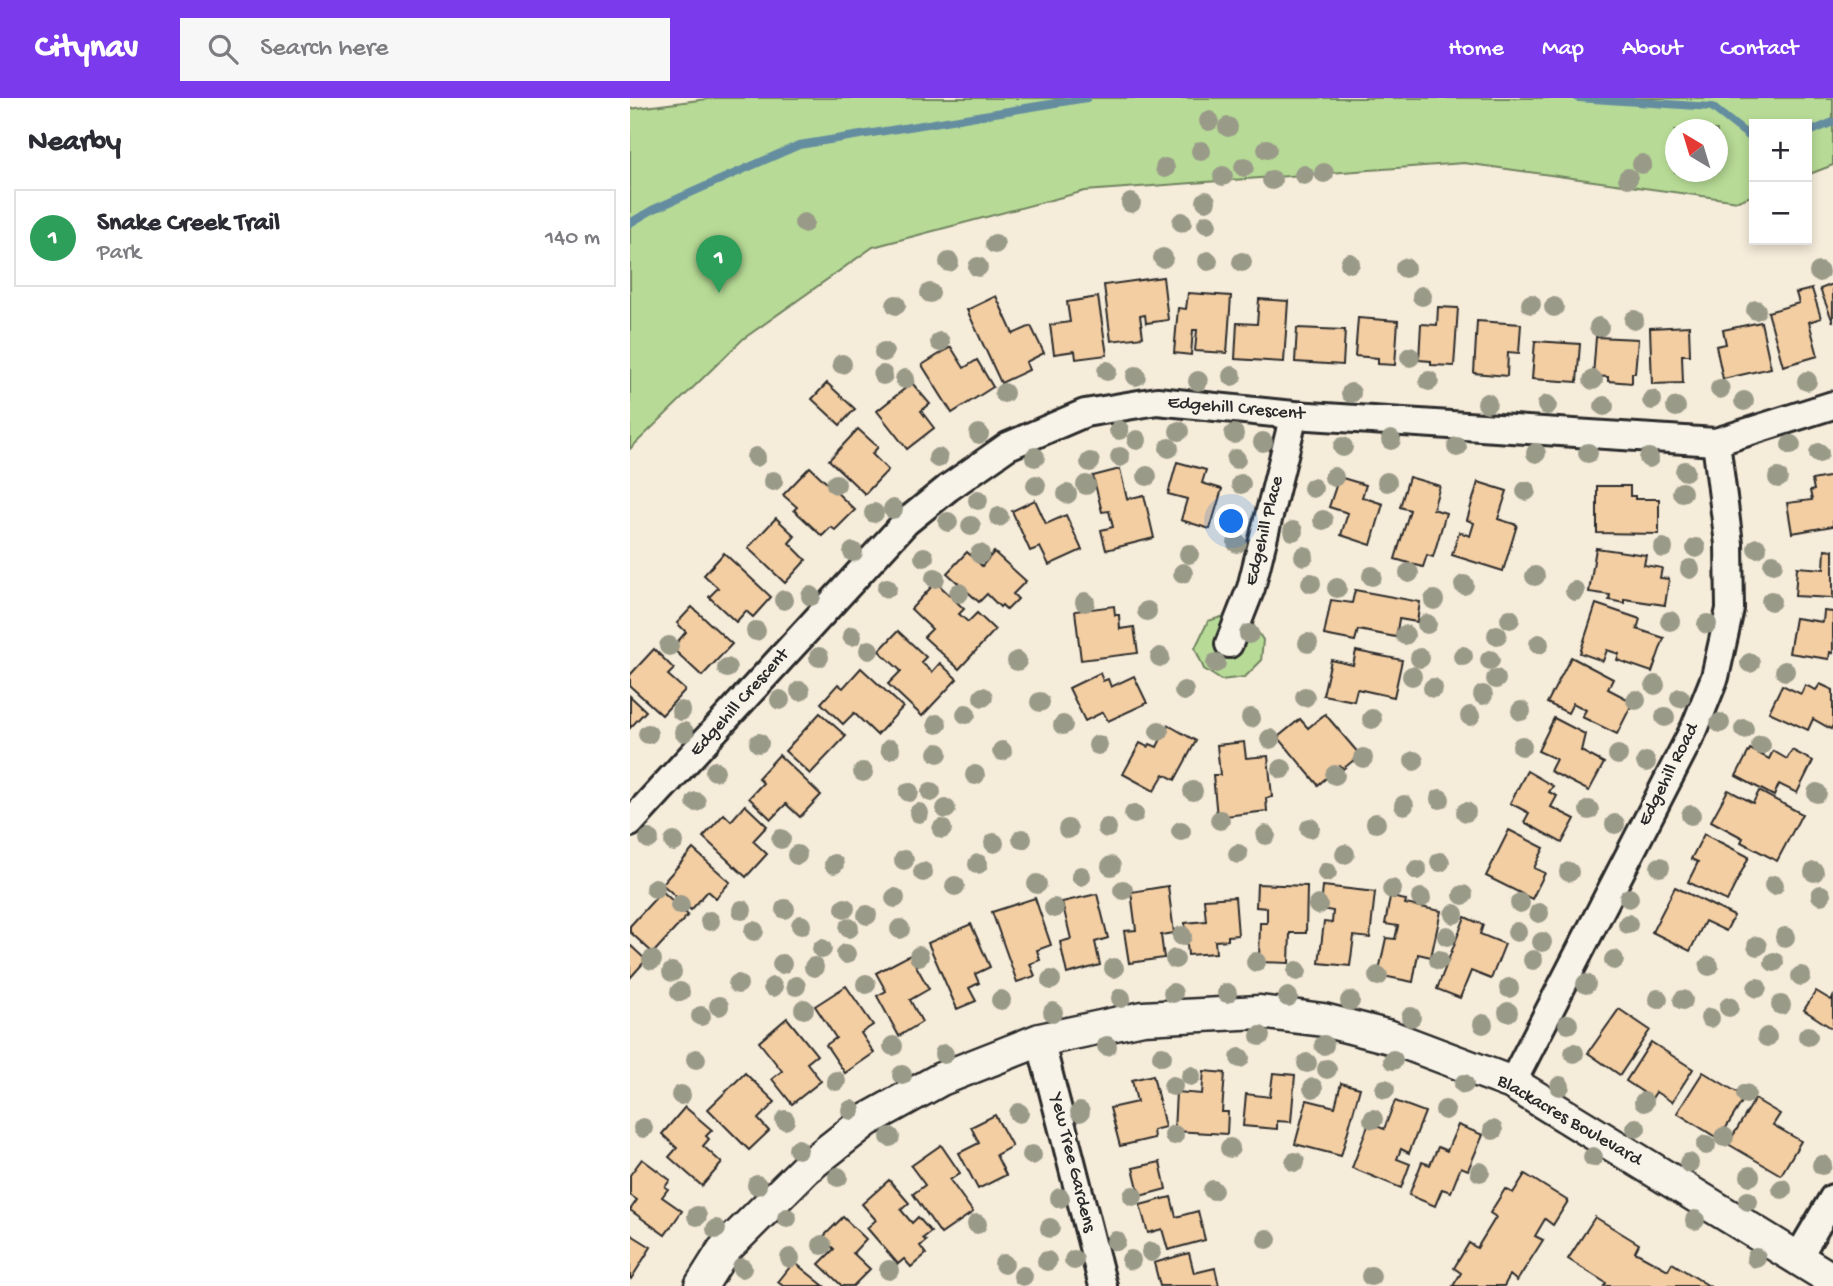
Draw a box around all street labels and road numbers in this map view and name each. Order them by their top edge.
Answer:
street label: Edgehill Crescent [1166,392,1308,427]
street label: Edgehill Place [1240,474,1290,588]
street label: Edgehill Crescent [685,642,796,762]
street label: Edgehill Road [1633,718,1706,830]
street label: Blackacres Boulevard [1492,1070,1647,1173]
street label: Yew Tree Gardens [1043,1089,1101,1236]

